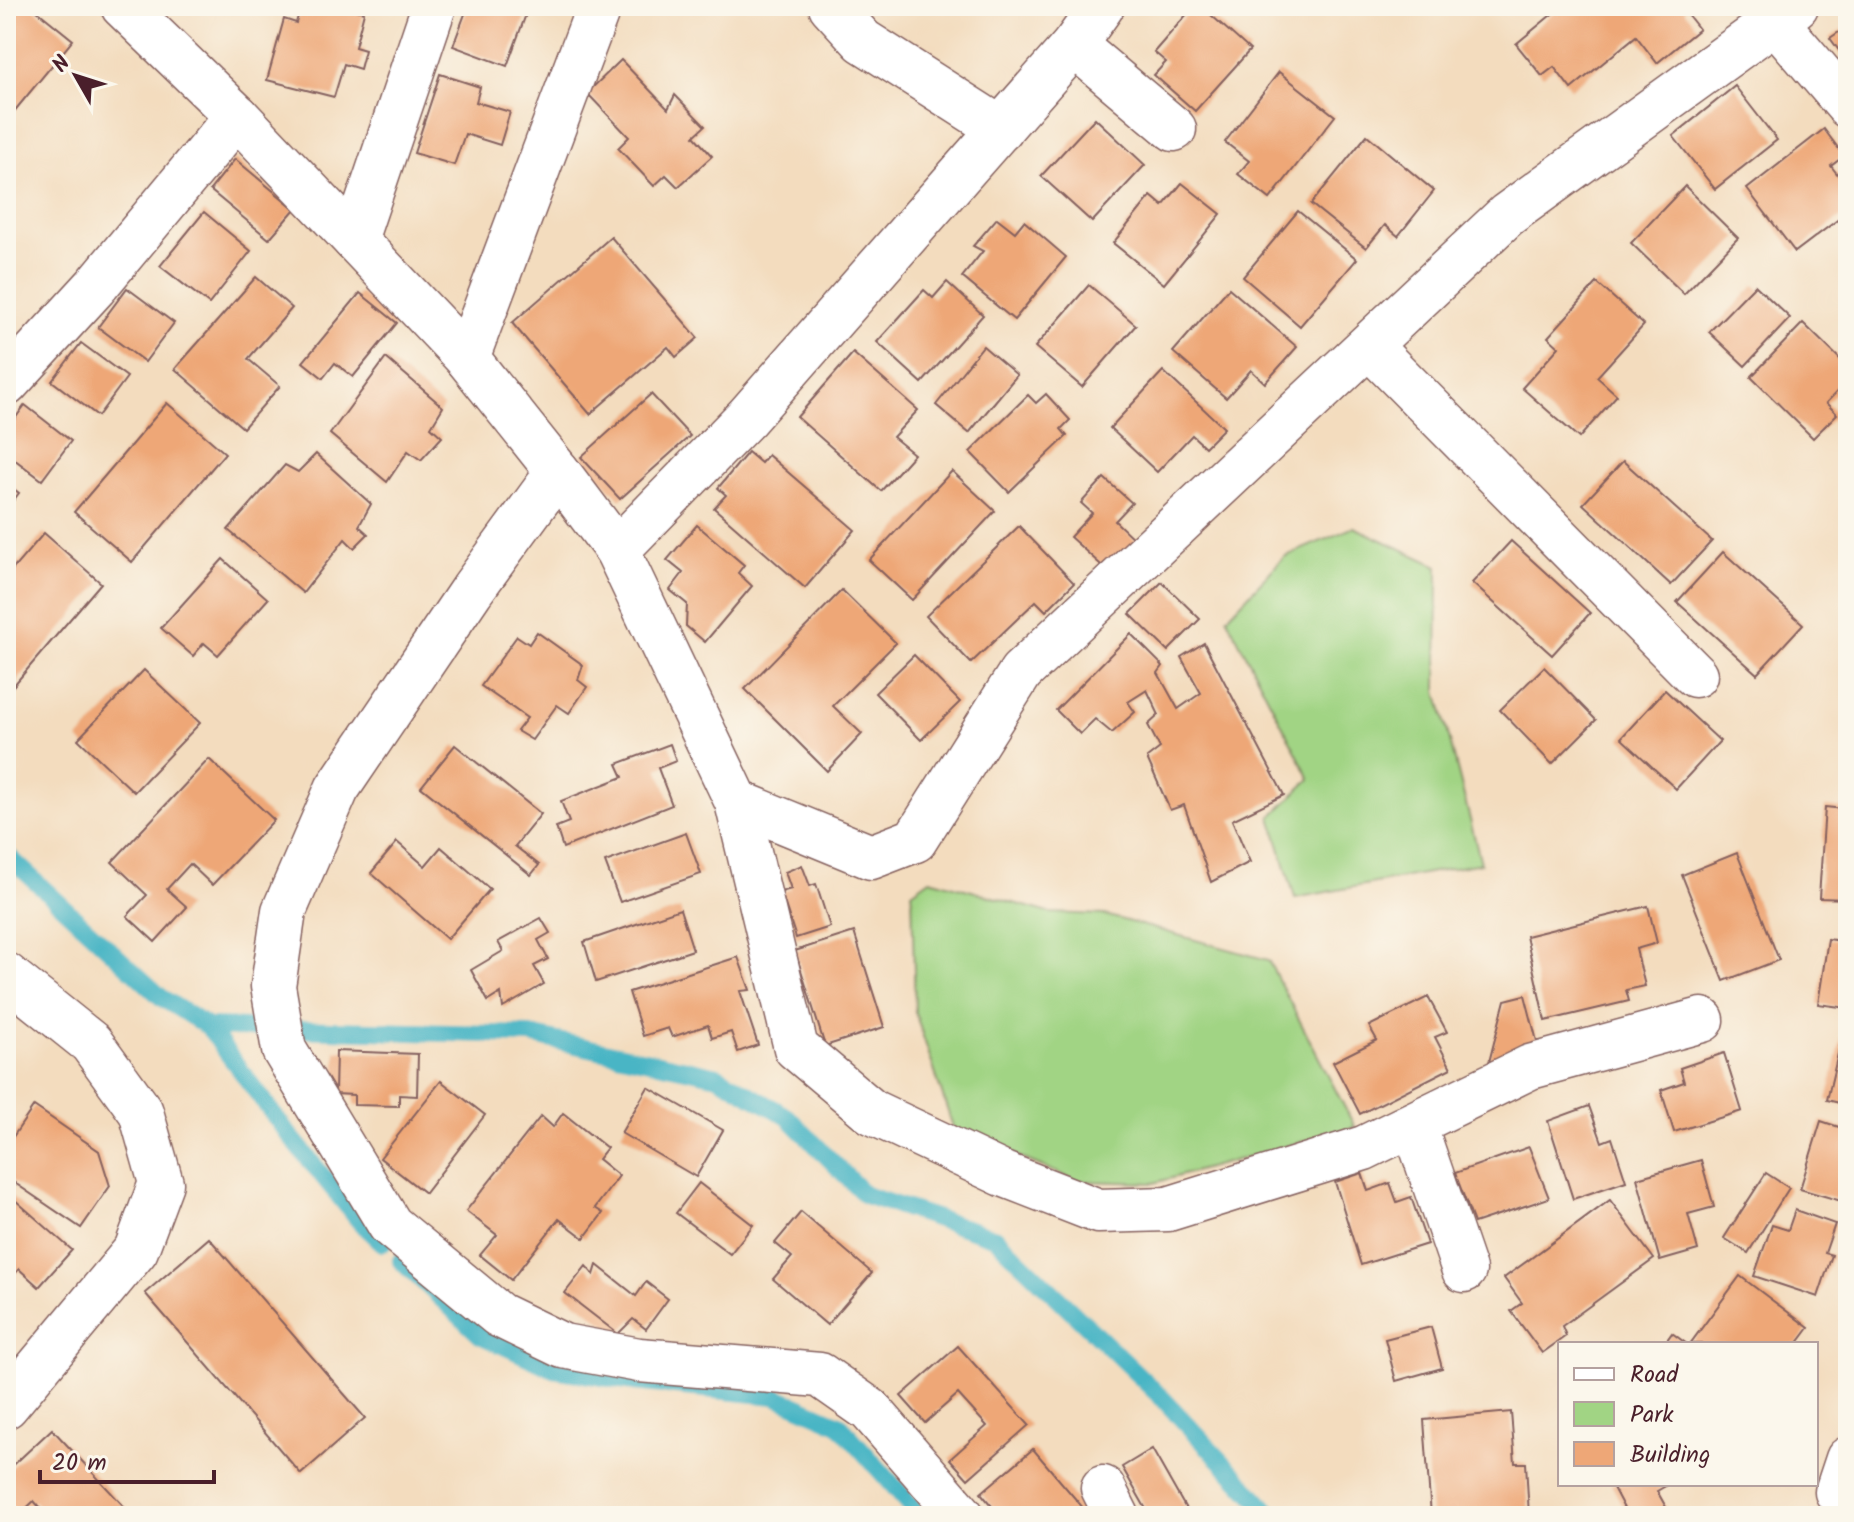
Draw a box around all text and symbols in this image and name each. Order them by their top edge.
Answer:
north arrow [36,36,116,116]
text: N [44,48,80,81]
legend [1558,1342,1818,1486]
text: Road [1630,1356,1679,1395]
text: Park [1630,1396,1674,1435]
scale bar [40,1434,214,1484]
text: Building [1630,1436,1710,1475]
text: 20 m [52,1444,107,1483]

